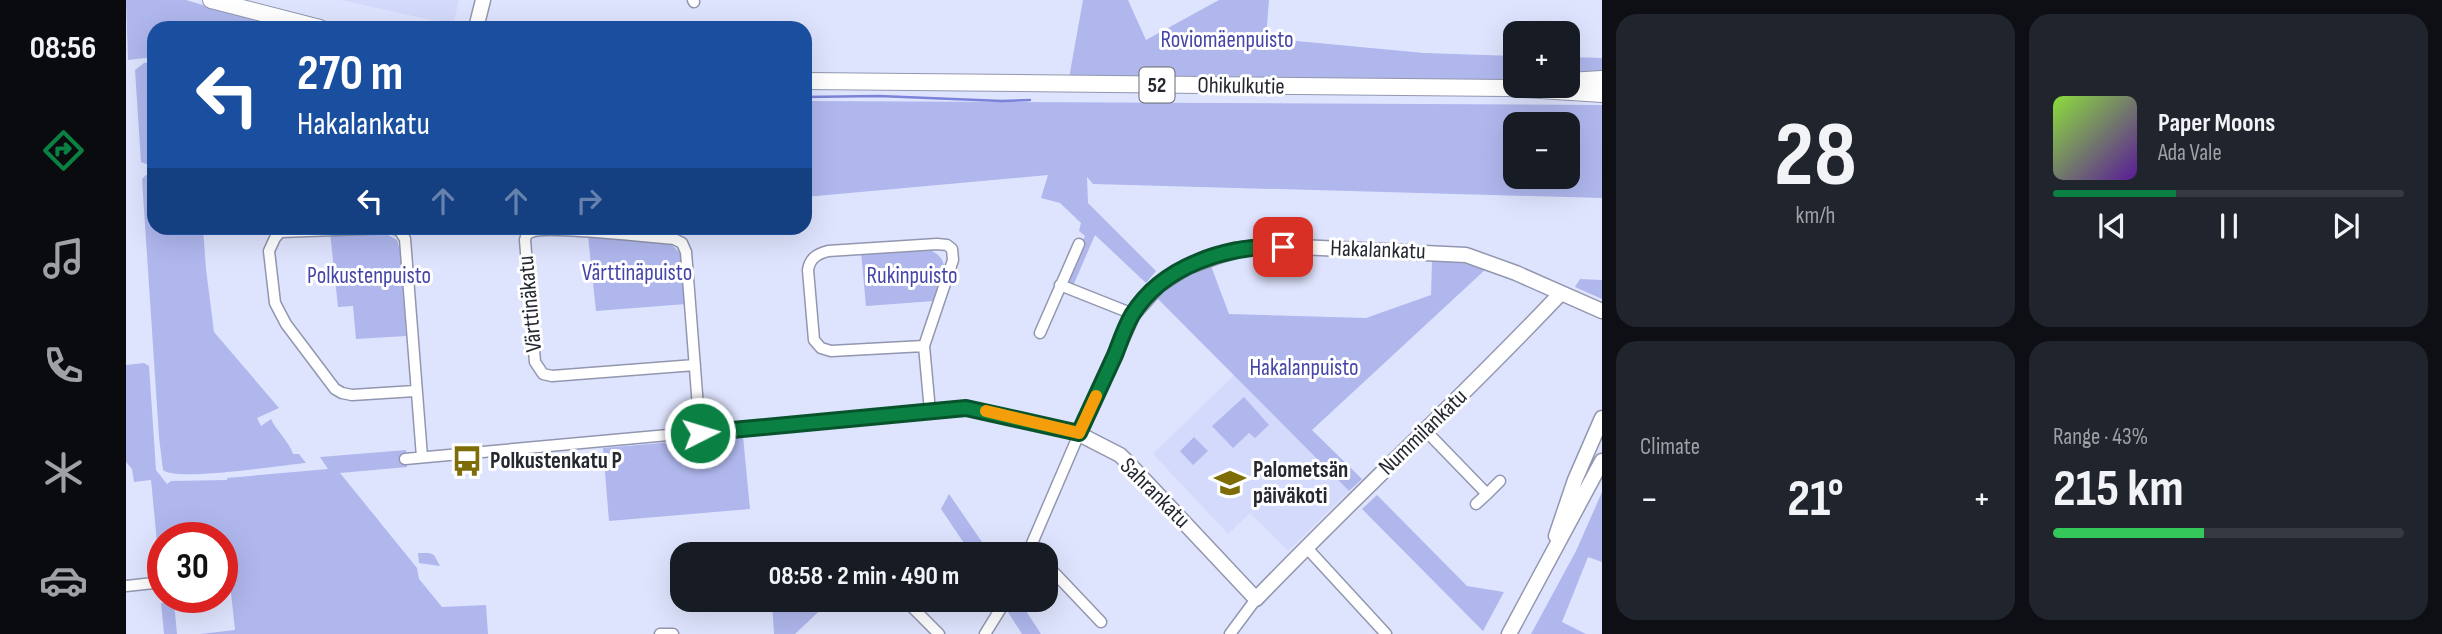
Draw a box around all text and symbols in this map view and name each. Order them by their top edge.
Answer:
map controls [1503,21,1580,189]
button: + [1503,21,1580,98]
park label: Roviomäenpuisto [1160,26,1294,54]
text: 08:56 [30,29,96,68]
text: 270 m [297,45,403,104]
icon: left [182,49,273,140]
road number: 52 [1140,68,1174,102]
street label: Ohikulkutie [1197,71,1285,101]
text: 28 [1774,102,1857,211]
text: Hakalankatu [297,105,430,144]
text: Paper Moons [2158,108,2275,139]
button: − [1503,112,1580,189]
icon: directions [39,126,88,175]
text: Ada Vale [2158,139,2222,167]
icon: left [351,182,389,220]
icon: ahead [424,182,462,220]
icon: ahead [497,182,535,220]
icon: right [570,182,608,220]
text: km/h [1796,202,1835,230]
icon: previous [2093,207,2131,245]
icon: pause [2210,207,2248,245]
icon: next [2327,207,2365,245]
pin [1253,217,1313,277]
icon: arrive [1264,228,1302,266]
icon: music [39,234,88,283]
street label: Hakalankatu [1330,234,1426,266]
street label: Värttinäkatu [512,255,548,353]
park label: Värttinäpuisto [582,259,692,287]
park label: Polkustenpuisto [307,262,431,290]
park label: Rukinpuisto [866,262,958,290]
icon: phone [39,341,88,390]
park label: Hakalanpuisto [1249,354,1359,382]
street label: Nummilankatu [1373,383,1473,481]
position arrow [663,396,737,470]
text: Range · 43% [2053,423,2148,451]
text: Climate [1640,433,1700,461]
bus stop icon: Polkustenkatu P [450,444,484,478]
place label: Polkustenkatu P [490,447,622,475]
icon: climate [39,448,88,497]
street label: Sahrankatu [1114,452,1196,534]
place label: Palometsän päiväkoti [1253,456,1348,510]
text: 215 km [2053,458,2184,521]
school or university icon: Palometsän päiväkoti [1213,466,1247,500]
text: 21° [1787,468,1844,531]
text: − [1640,477,1659,522]
text: + [1972,477,1991,522]
speed limit sign: 30 [147,522,238,613]
icon: car [39,556,88,605]
text: 08:58 · 2 min · 490 m [769,561,959,592]

